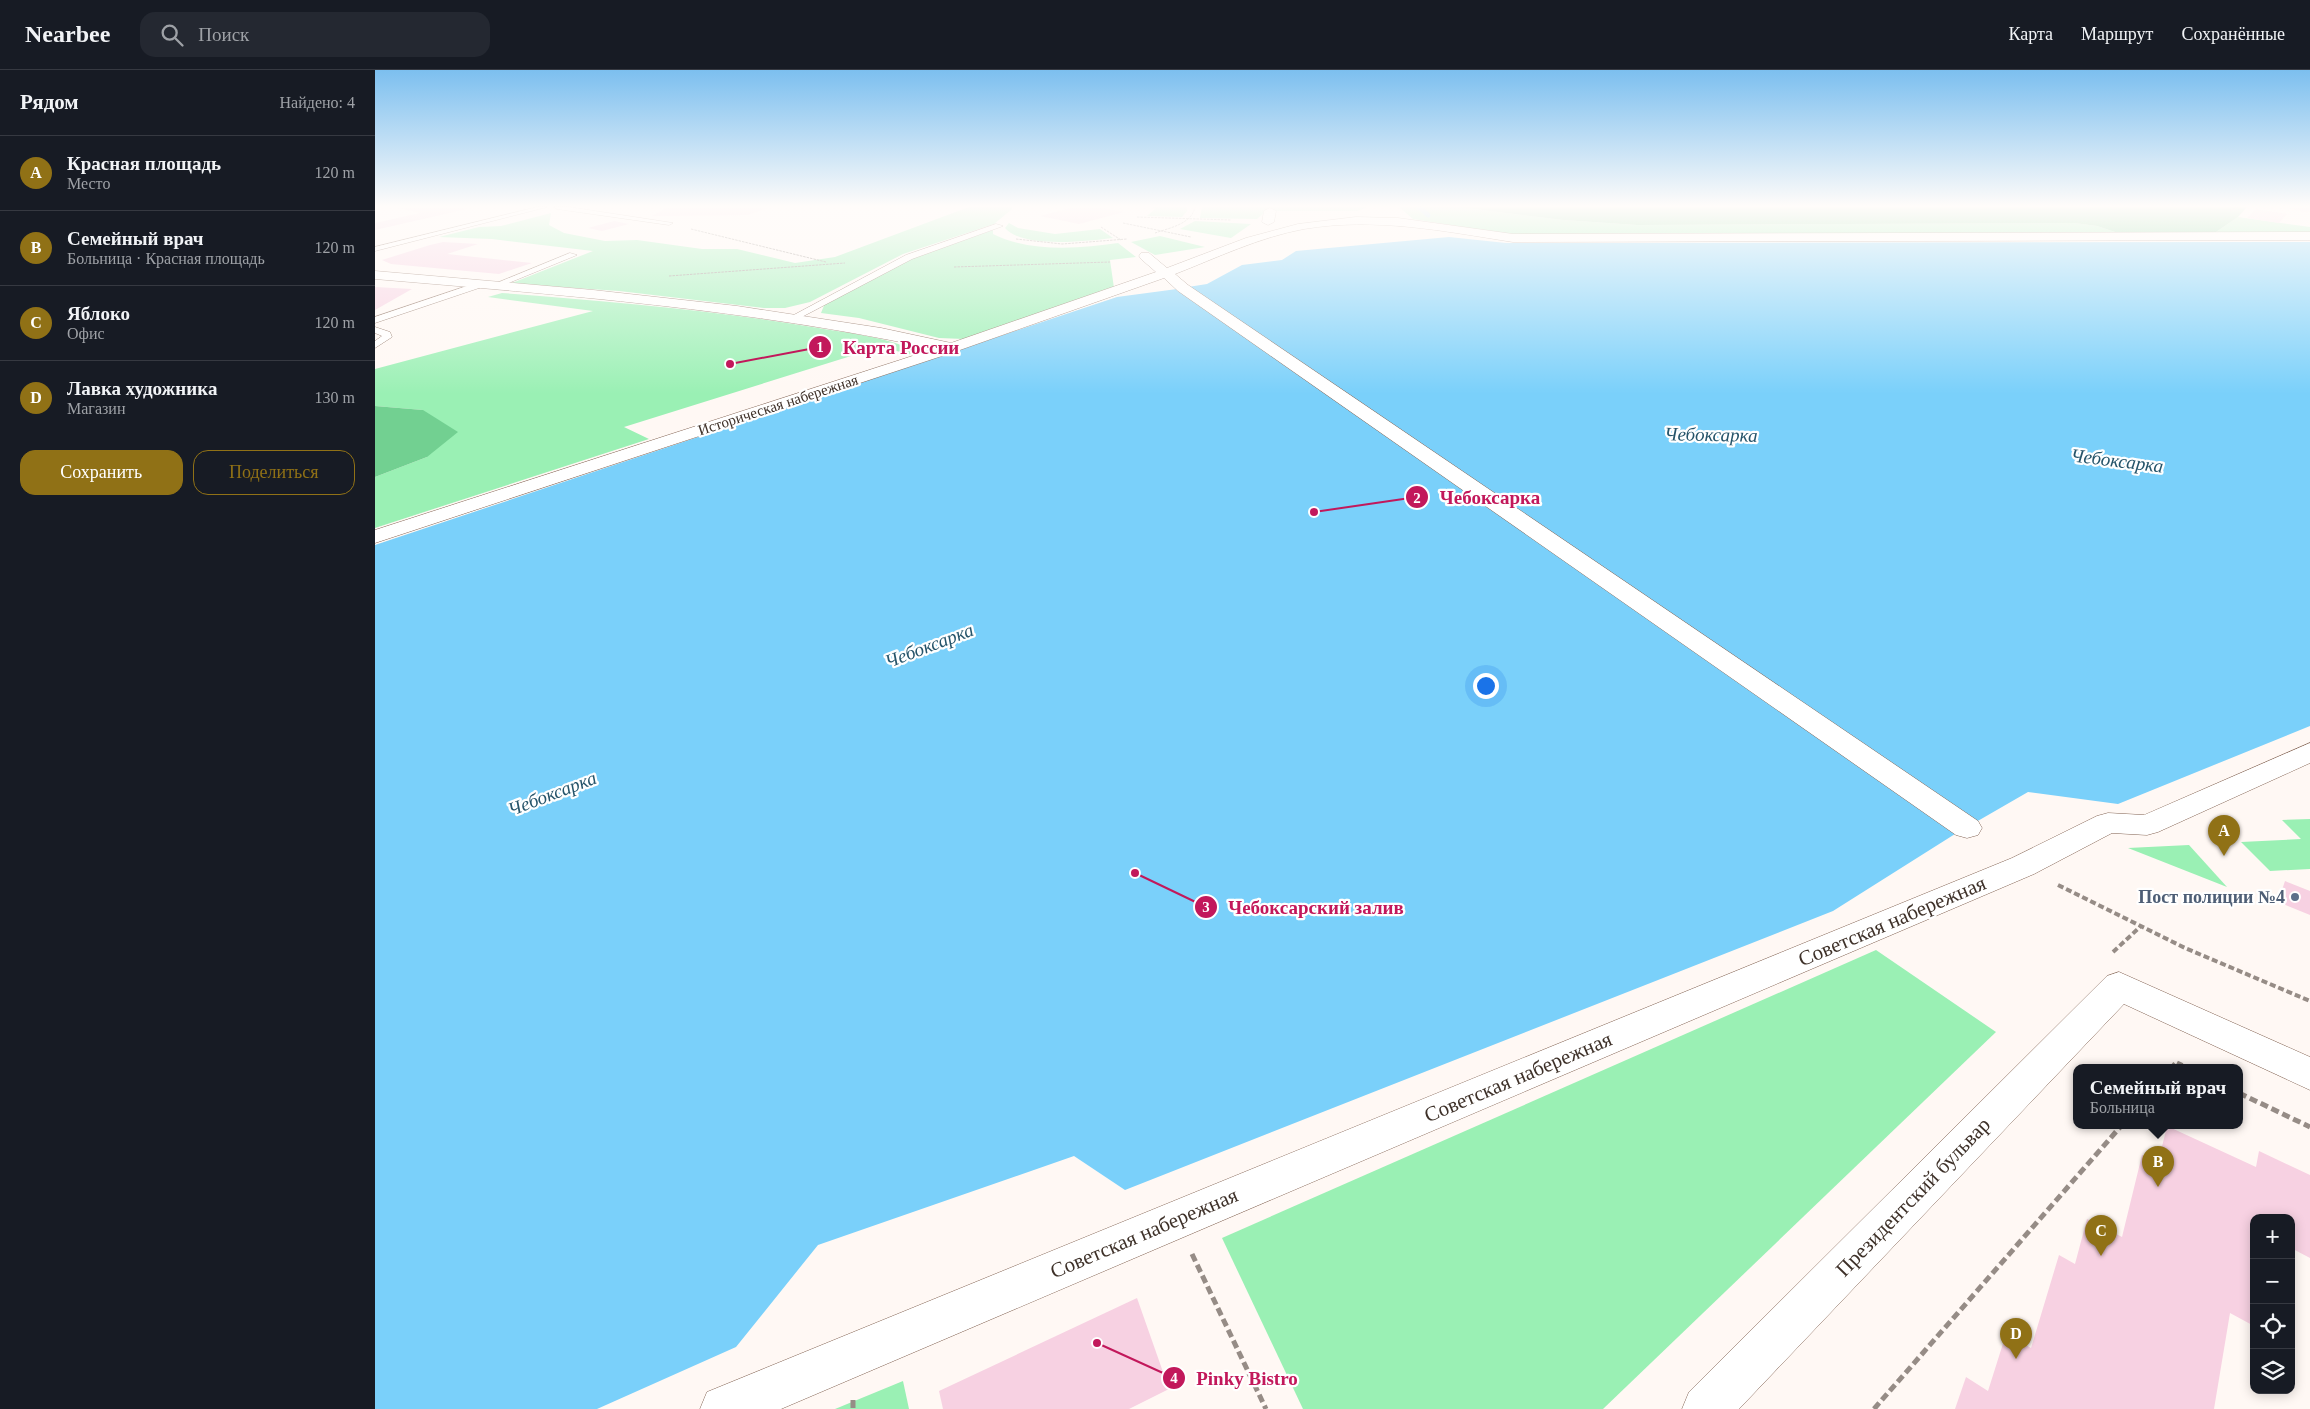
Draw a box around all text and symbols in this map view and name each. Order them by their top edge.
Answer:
search box [140,12,490,57]
text: Nearbee [25,21,110,47]
icon: search [158,21,186,49]
text: Поиск [198,24,249,45]
text: Карта [2008,24,2053,44]
text: Маршрут [2081,24,2153,44]
text: Сохранённые [2181,24,2285,44]
text: Рядом [20,90,79,114]
text: Найдено: 4 [280,94,355,111]
text: Красная площадь [67,153,221,174]
text: A [30,164,42,181]
text: 120 m [315,164,355,181]
text: Место [67,175,110,192]
text: Семейный врач [67,228,203,249]
text: B [31,239,41,256]
text: 120 m [315,239,355,256]
text: Больница · Красная площадь [67,250,265,267]
text: Яблоко [67,303,130,324]
text: C [30,314,42,331]
text: 120 m [315,314,355,331]
text: Офис [67,325,105,342]
callout: Карта России [807,330,969,364]
text: Карта России [843,337,959,358]
text: 1 [816,339,824,355]
street label: Историческая набережная [696,372,860,438]
text: Лавка художника [67,378,217,399]
text: D [30,389,42,406]
text: 130 m [315,389,355,406]
text: Магазин [67,400,125,417]
water label: Чебоксарка [1664,423,1758,446]
water label: Чебоксарка [2069,444,2164,477]
button: Сохранить [20,450,183,495]
button: Поделиться [193,450,355,495]
callout: Чебоксарка [1405,480,1550,514]
text: Чебоксарка [1440,487,1541,508]
text: 2 [1413,490,1421,506]
water label: Чебоксарка [882,619,976,672]
your location [1473,673,1499,699]
water label: Чебоксарка [505,767,599,820]
pin: A [2208,815,2240,856]
street label: Советская набережная [1795,870,1990,971]
place label: Пост полиции №4 [2138,887,2285,907]
callout: Чебоксарский залив [1194,890,1414,924]
marker: Пост полиции №4 [2289,891,2301,903]
text: Чебоксарский залив [1228,897,1404,918]
text: 3 [1202,899,1210,915]
street label: Советская набережная [1421,1026,1616,1127]
popup [2073,1064,2243,1129]
text: Семейный врач [2090,1077,2226,1098]
text: Больница [2090,1099,2155,1116]
street label: Президентский бульвар [1831,1113,1995,1281]
pin: B [2142,1146,2174,1187]
street label: Советская набережная [1047,1182,1242,1283]
map controls [2250,1214,2295,1394]
button: + [2250,1214,2295,1259]
pin: C [2085,1215,2117,1256]
button: − [2250,1259,2295,1304]
button: locate [2250,1304,2295,1349]
pin: D [2000,1318,2032,1359]
button: layers [2250,1349,2295,1394]
callout: Pinky Bistro [1162,1361,1308,1395]
text: Pinky Bistro [1196,1368,1298,1389]
text: 4 [1170,1370,1178,1386]

